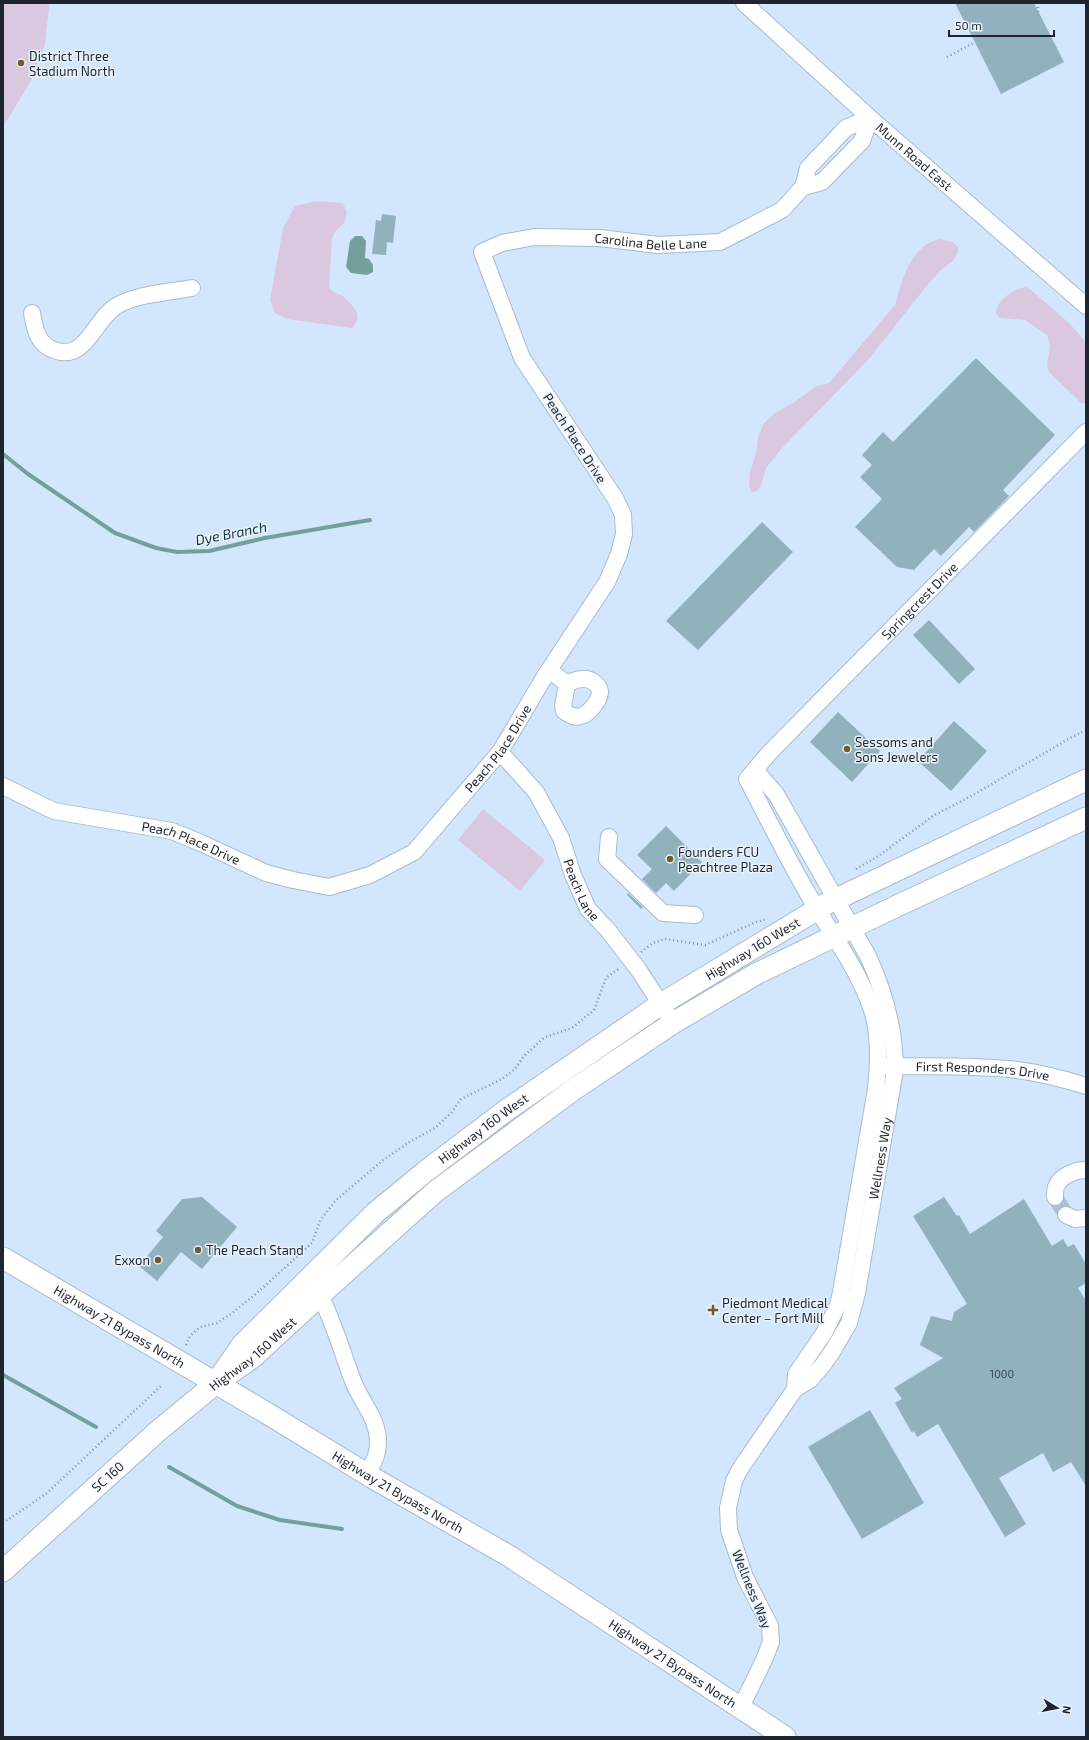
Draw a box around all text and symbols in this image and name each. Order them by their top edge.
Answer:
scale bar [949,12,1054,38]
text: 50 m [955,18,982,32]
place label: District Three Stadium North [29,48,115,79]
marker: District Three Stadium North [16,58,26,68]
street label: Munn Road East [873,119,955,194]
street label: Carolina Belle Lane [595,230,707,253]
street label: Peach Place Drive [540,390,610,486]
water label: Dye Branch [194,518,268,548]
street label: Springcrest Drive [878,559,961,643]
street label: Peach Place Drive [461,702,534,795]
place label: Sessoms and Sons Jewelers [855,734,938,765]
marker: Sessoms and Sons Jewelers [842,744,852,754]
street label: Peach Place Drive [140,818,243,868]
place label: Founders FCU Peachtree Plaza [678,844,773,875]
marker: Founders FCU Peachtree Plaza [665,854,675,864]
street label: Peach Lane [560,857,603,924]
street label: Highway 160 West [702,914,803,983]
street label: First Responders Drive [916,1058,1051,1084]
street label: Highway 160 West [435,1090,531,1167]
street label: Wellness Way [865,1116,895,1201]
place label: The Peach Stand [206,1242,304,1258]
marker: The Peach Stand [193,1245,203,1255]
place label: Exxon [114,1252,150,1268]
marker: Exxon [153,1255,163,1265]
street label: Highway 21 Bypass North [51,1282,188,1371]
place label: Piedmont Medical Center – Fort Mill [722,1295,828,1326]
marker: Piedmont Medical Center – Fort Mill [707,1304,719,1316]
street label: Highway 160 West [206,1313,299,1394]
house number: 1000 [990,1367,1014,1380]
street label: Highway 21 Bypass North [329,1447,467,1536]
street label: SC 160 [88,1458,127,1495]
street label: Wellness Way [729,1547,775,1631]
street label: Highway 21 Bypass North [606,1616,740,1711]
north arrow [1037,1688,1077,1728]
text: N [1060,1705,1074,1715]

